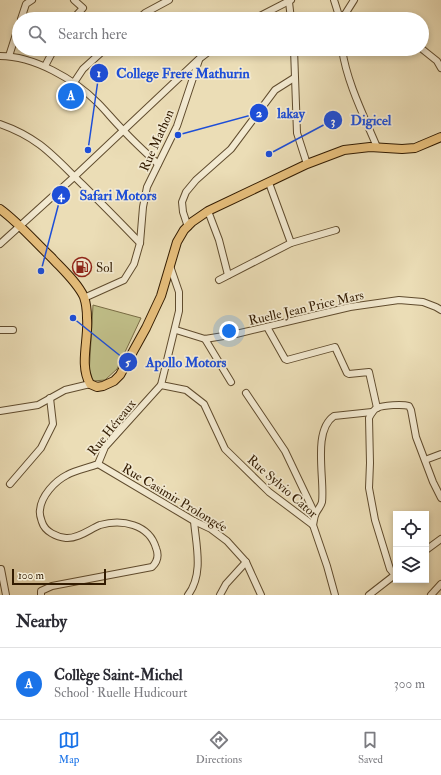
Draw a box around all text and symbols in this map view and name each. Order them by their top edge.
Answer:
search box [12,12,429,56]
icon: search [26,23,48,45]
text: Search here [58,25,127,44]
callout: College Frere Mathurin [89,60,258,86]
text: College Frere Mathurin [116,65,250,83]
text: 1 [97,66,101,81]
pin: A [58,81,84,111]
callout: lakay [249,100,312,126]
text: lakay [276,105,306,123]
text: 2 [256,106,262,121]
street label: Rue Mathon [136,107,178,174]
callout: Digicel [323,107,400,133]
text: Digicel [351,112,392,130]
text: 3 [331,114,336,129]
callout: Safari Motors [51,182,164,208]
text: Safari Motors [80,187,157,204]
text: 4 [57,188,66,203]
fuel station icon: Sol [71,256,93,278]
place label: Sol [96,260,113,276]
street label: Ruelle Jean Price Mars [247,287,366,329]
your location [219,321,239,341]
callout: Apollo Motors [118,349,234,375]
text: Apollo Motors [145,354,227,372]
text: 5 [125,355,131,370]
street label: Rue Héreaux [84,396,140,459]
street label: Rue Sylvio Cator [243,452,321,523]
street label: Rue Casimir Prolongée [119,460,230,536]
map controls [393,511,429,583]
button: locate [393,511,429,547]
button: layers [393,547,429,583]
scale bar [12,567,106,586]
text: 100 m [18,569,44,582]
text: Nearby [16,611,67,632]
text: Collège Saint-Michel [54,666,183,685]
text: A [25,676,33,692]
text: 300 m [394,676,425,692]
text: School · Ruelle Hudicourt [54,685,188,701]
tab: Map [58,729,80,766]
tab: Directions [196,729,242,766]
tab: Saved [358,729,383,766]

